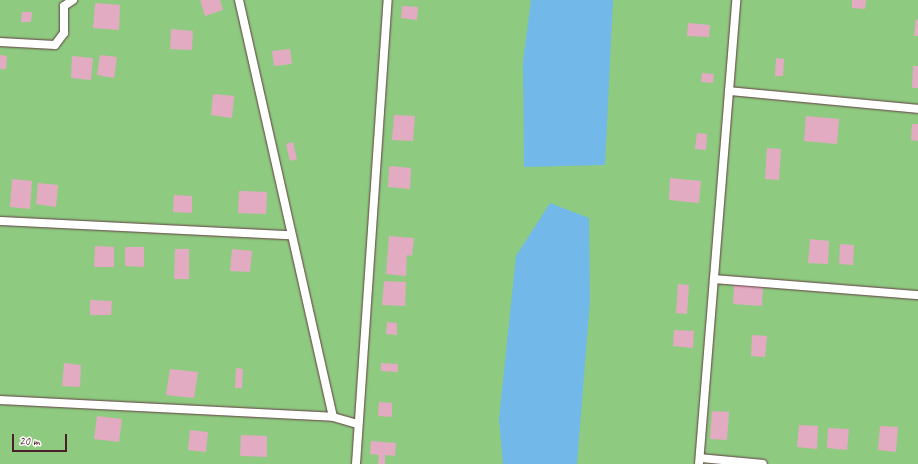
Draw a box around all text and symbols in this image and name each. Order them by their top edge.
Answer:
scale bar [14,426,69,452]
text: 20 m [19,433,39,449]

